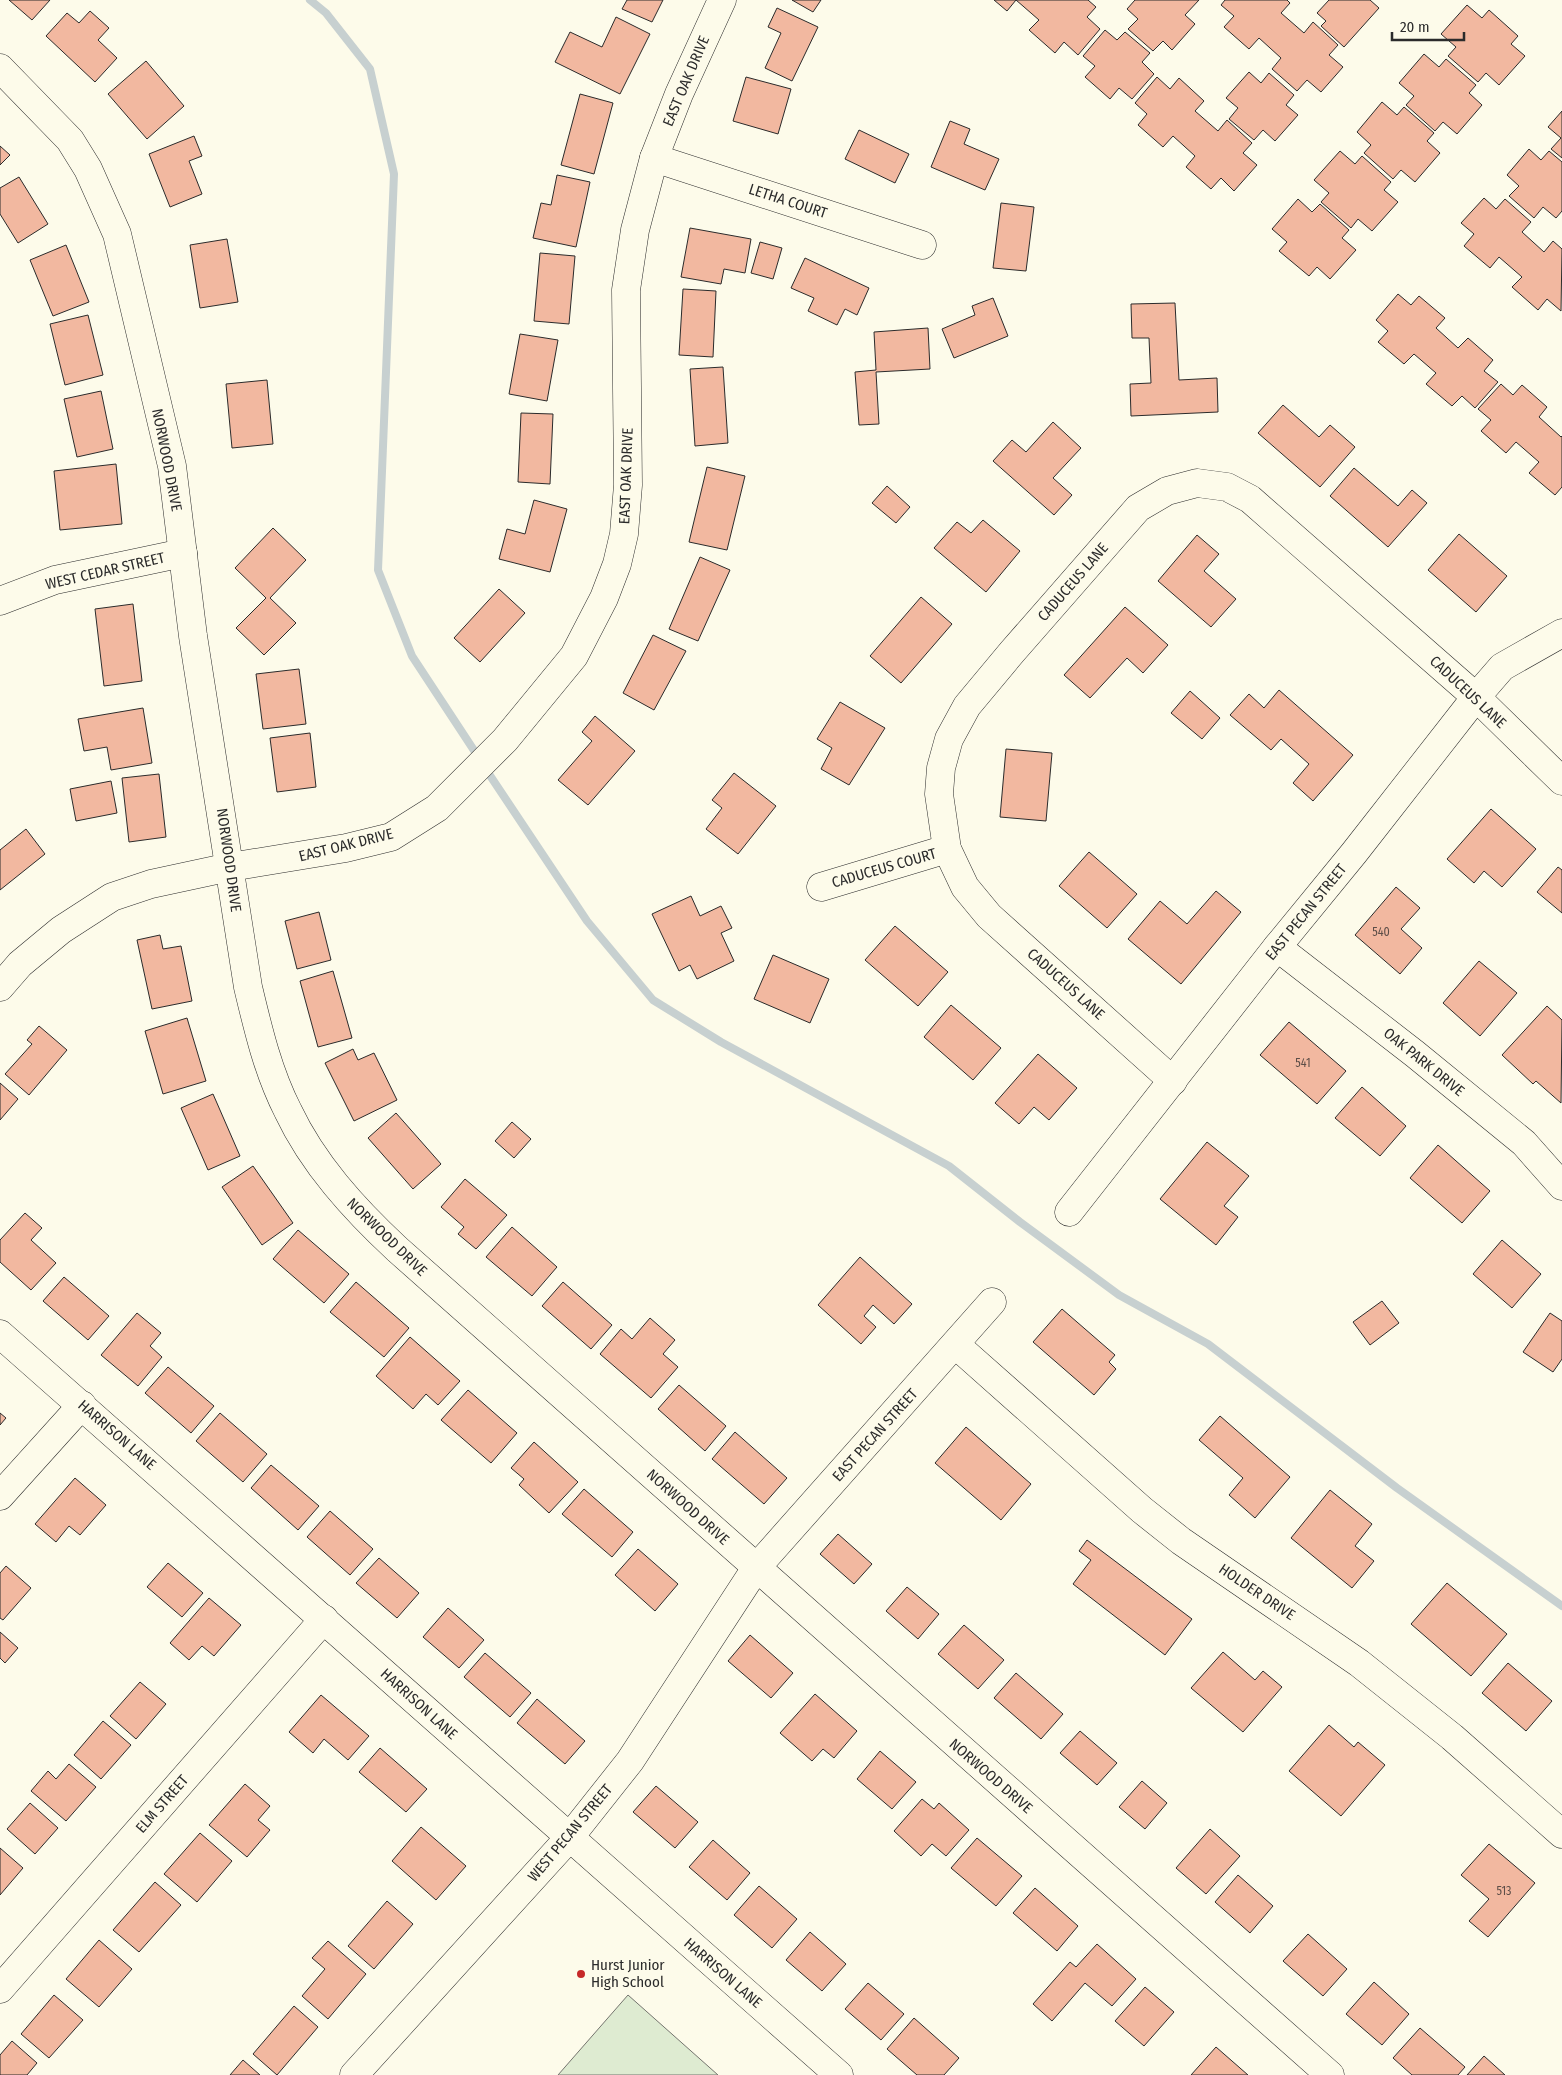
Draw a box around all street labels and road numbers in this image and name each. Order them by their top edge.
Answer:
street label: EAST OAK DRIVE [659,33,713,129]
street label: LETHA COURT [746,180,830,222]
street label: NORWOOD DRIVE [148,407,186,513]
street label: EAST OAK DRIVE [615,427,637,525]
street label: CADUCEUS LANE [1034,539,1112,625]
street label: WEST CEDAR STREET [44,549,166,593]
street label: CADUCEUS LANE [1426,652,1510,732]
street label: NORWOOD DRIVE [213,807,245,913]
street label: EAST OAK DRIVE [297,825,395,865]
street label: CADUCEUS COURT [830,844,938,892]
street label: EAST PECAN STREET [1262,860,1350,964]
street label: CADUCEUS LANE [1024,945,1108,1023]
street label: OAK PARK DRIVE [1380,1024,1468,1100]
street label: NORWOOD DRIVE [343,1194,431,1280]
street label: EAST PECAN STREET [829,1385,921,1485]
street label: HARRISON LANE [74,1396,160,1474]
street label: NORWOOD DRIVE [643,1465,733,1549]
street label: HOLDER DRIVE [1215,1560,1299,1624]
street label: HARRISON LANE [377,1665,461,1743]
street label: NORWOOD DRIVE [946,1735,1036,1817]
street label: ELM STREET [132,1771,192,1837]
street label: WEST PECAN STREET [524,1781,616,1885]
street label: HARRISON LANE [680,1934,766,2012]

